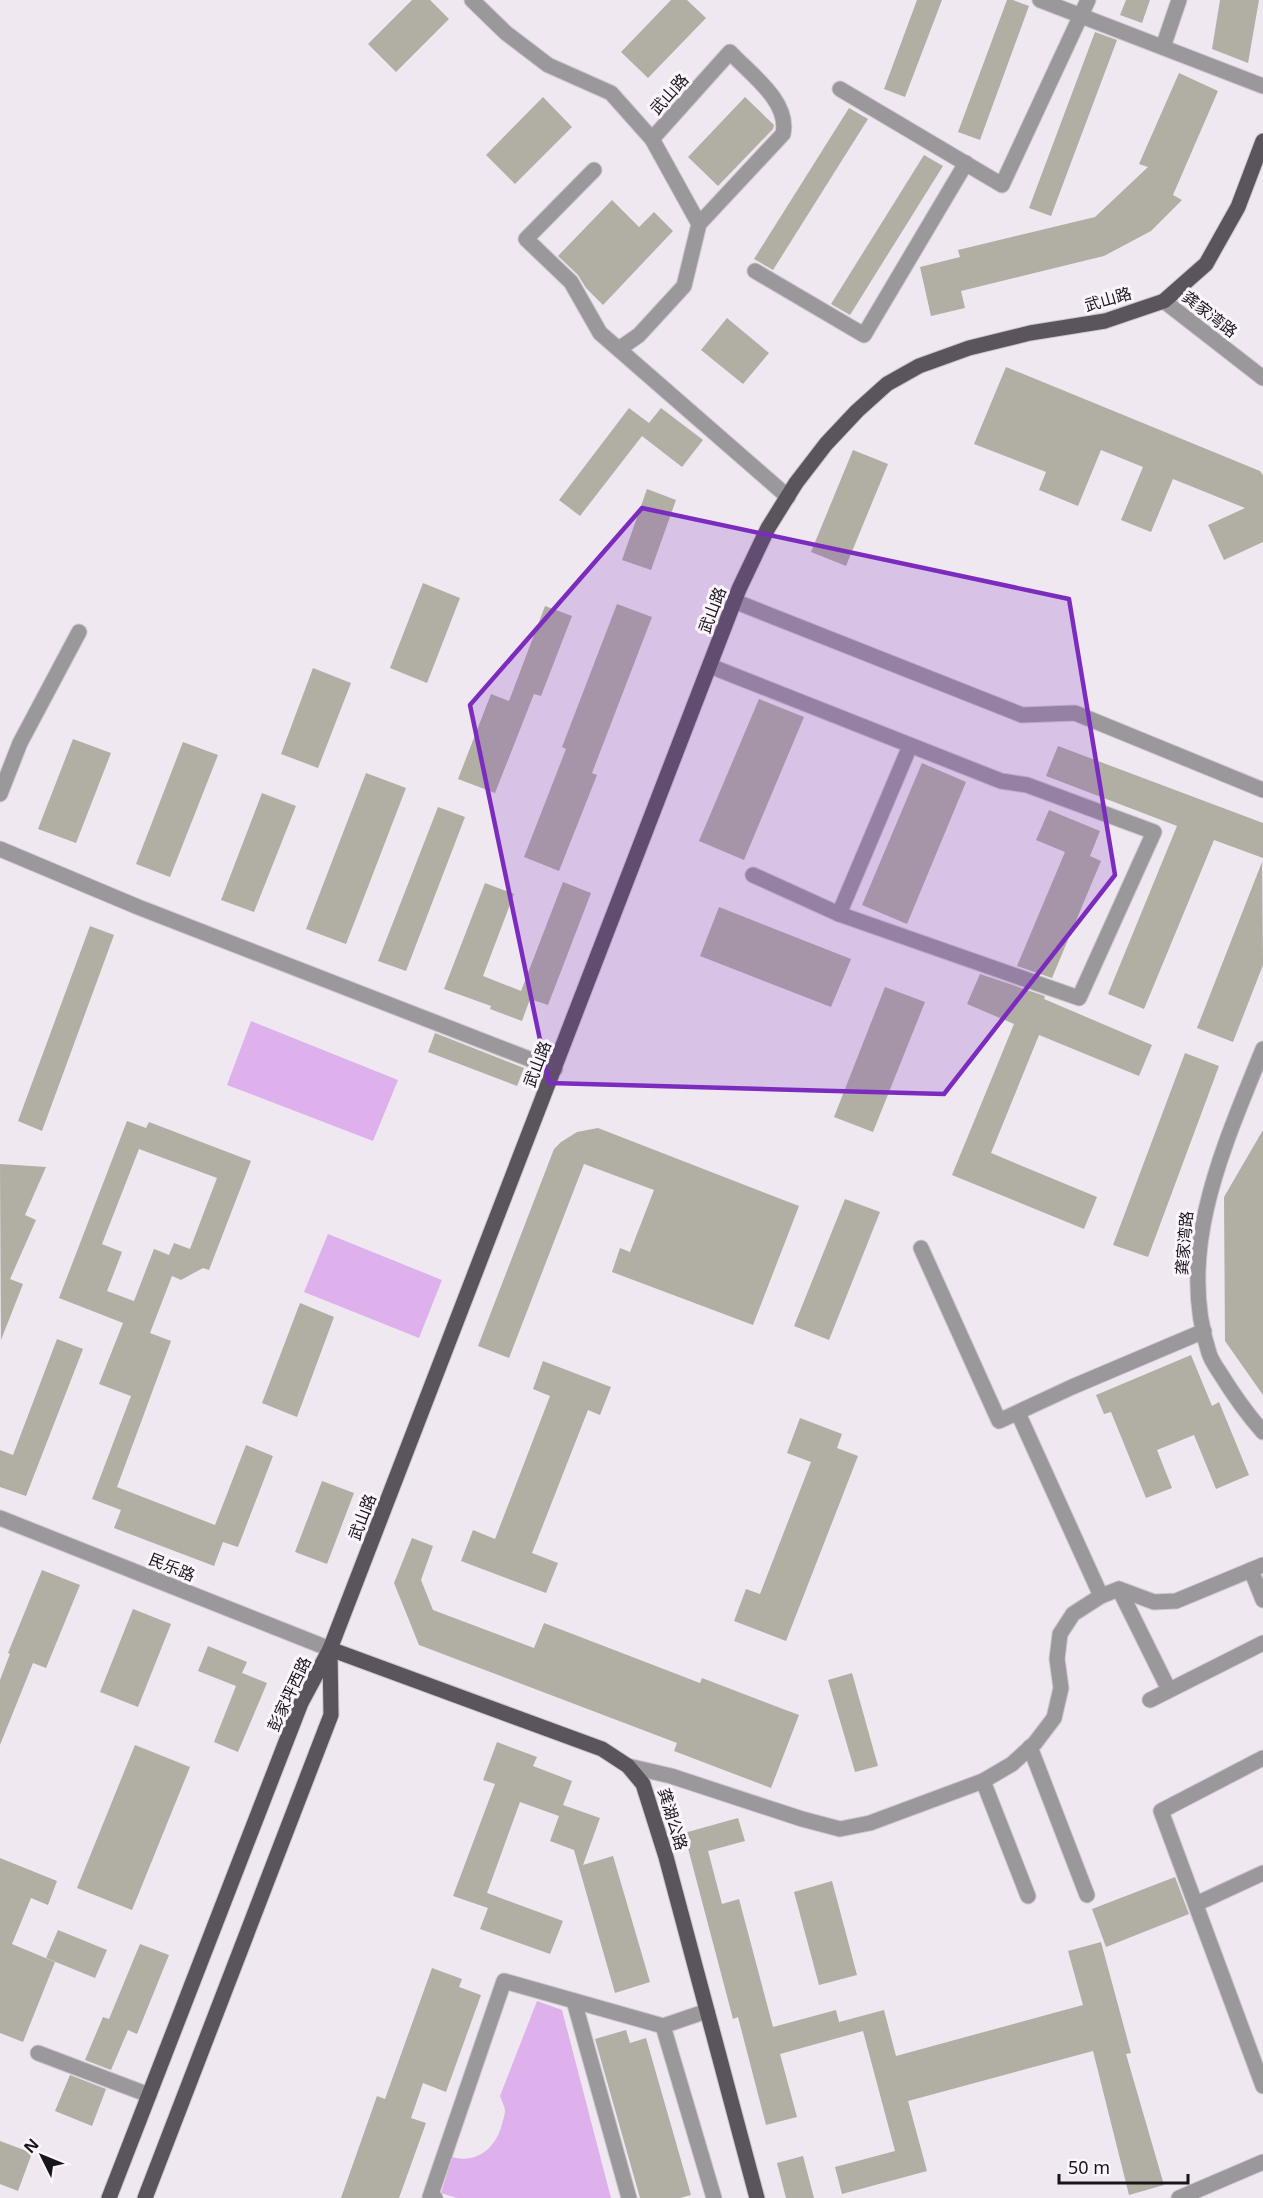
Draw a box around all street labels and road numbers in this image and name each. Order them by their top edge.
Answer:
street label: 武山路 [645,69,693,119]
street label: 武山路 [1082,282,1134,316]
street label: 龚家湾路 [1178,286,1242,342]
street label: 武山路 [693,584,731,636]
street label: 武山路 [518,1038,556,1090]
street label: 龚家湾路 [1170,1210,1198,1276]
street label: 武山路 [343,1491,381,1543]
street label: 民乐路 [146,1548,198,1586]
street label: 彭家坪西路 [262,1653,316,1735]
street label: 龚湖公路 [653,1785,693,1853]

